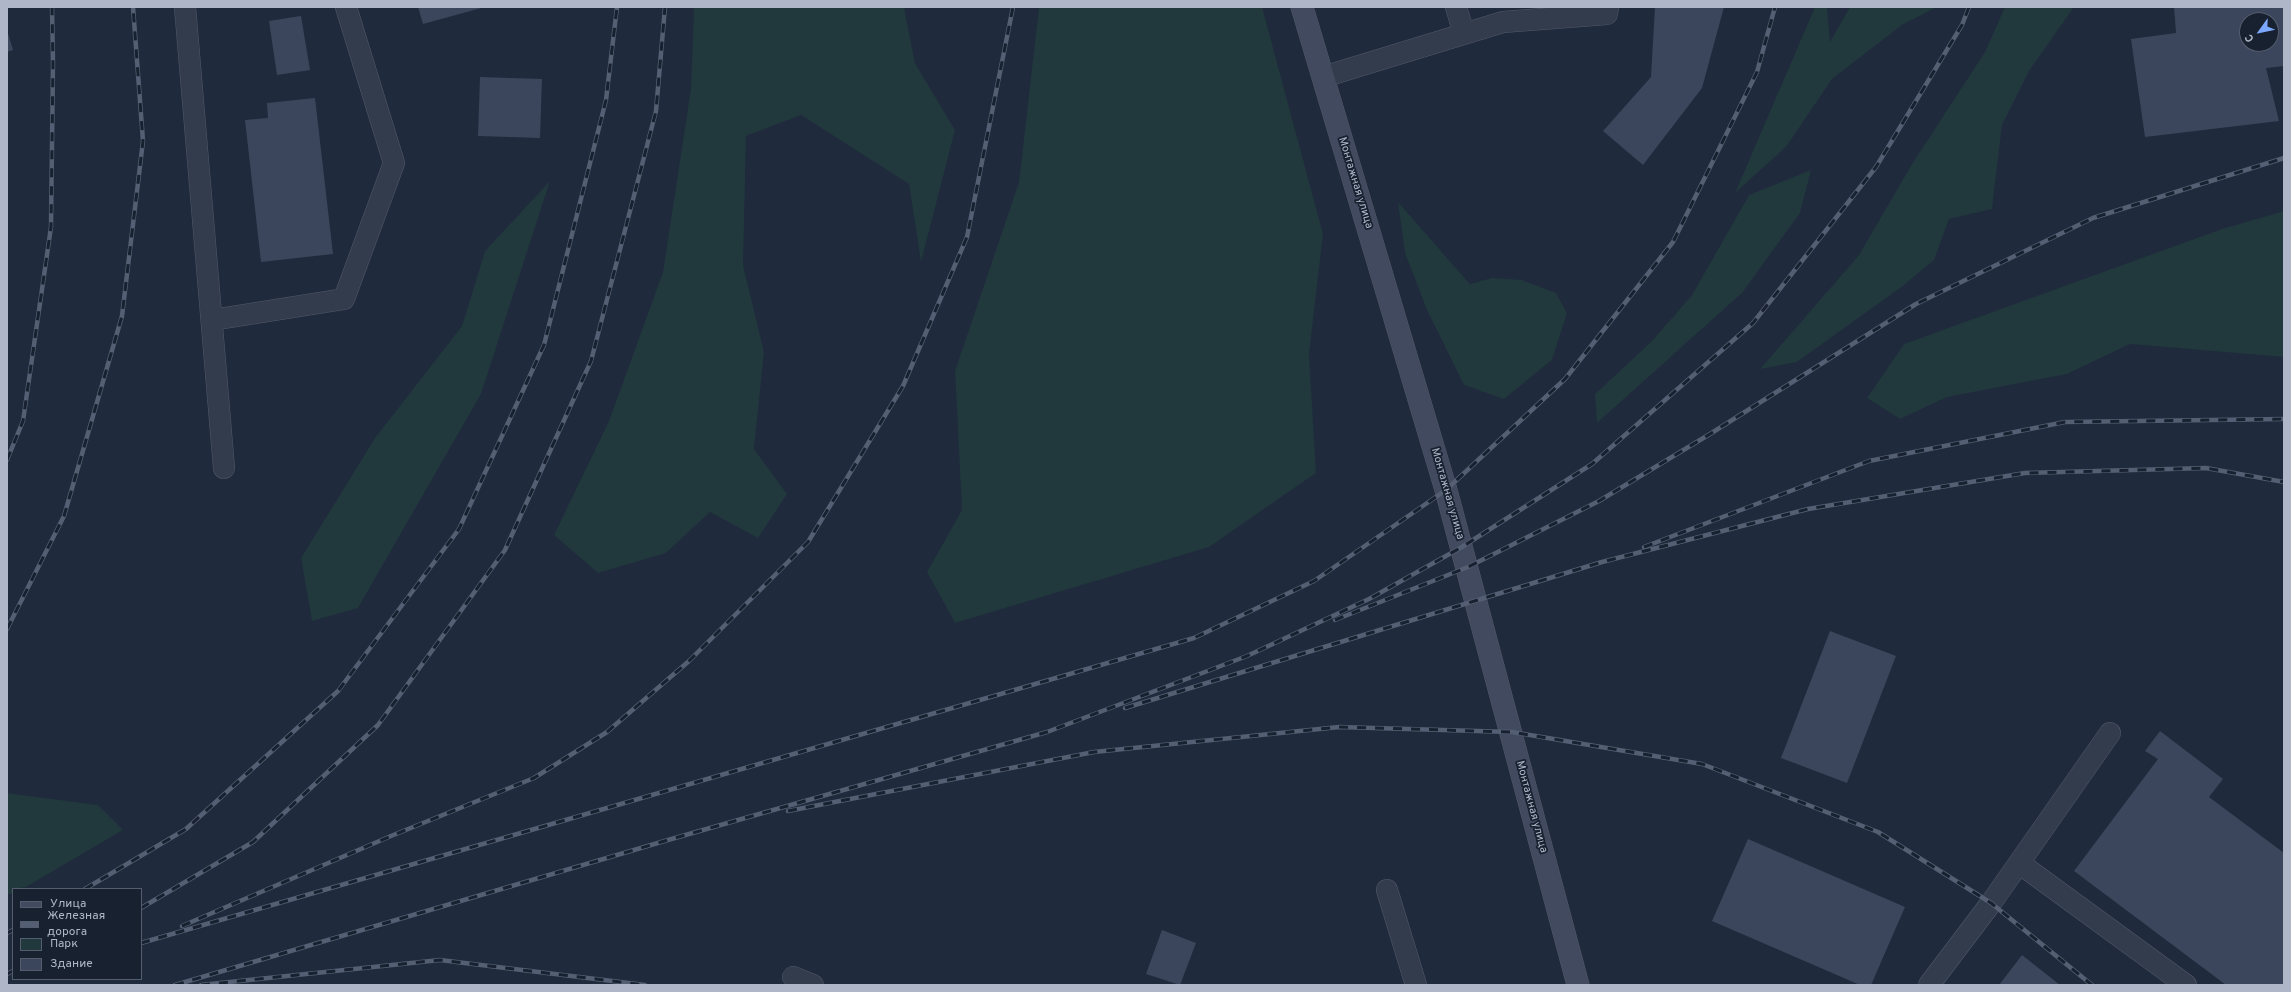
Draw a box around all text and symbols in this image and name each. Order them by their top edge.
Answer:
north arrow [2239,12,2279,52]
text: С [2242,31,2258,45]
street label: Монтажная улица [1335,136,1375,230]
street label: Монтажная улица [1428,447,1466,541]
street label: Монтажная улица [1512,760,1550,854]
legend [12,888,142,980]
text: Улица [50,896,86,912]
text: Железная дорога [47,908,105,940]
text: Парк [50,936,78,952]
text: Здание [50,956,93,972]

